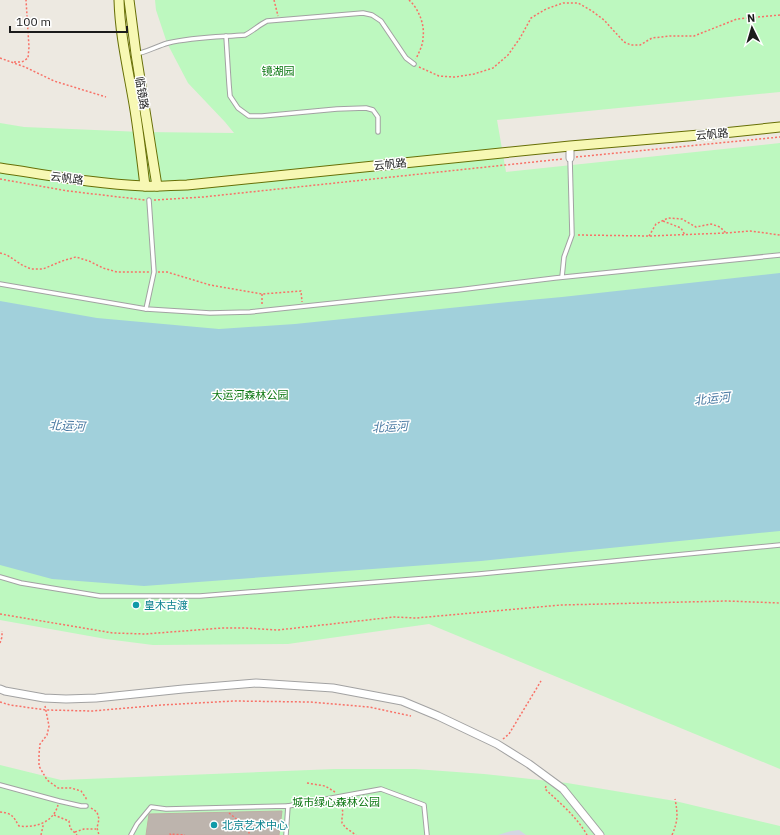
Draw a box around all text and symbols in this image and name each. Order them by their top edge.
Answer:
scale bar [10,8,127,34]
north arrow [732,8,772,48]
text: N [747,11,756,25]
text: 100 m [16,14,51,29]
park label: 镜湖园 [262,64,295,78]
street label: 临镜路 [133,76,151,110]
street label: 云帆路 [695,126,729,142]
street label: 云帆路 [373,155,407,173]
street label: 云帆路 [50,169,84,187]
park label: 大运河森林公园 [212,388,289,402]
water label: 北运河 [693,389,733,408]
water label: 北运河 [49,417,87,434]
water label: 北运河 [372,418,410,435]
place label: 皇木古渡 [144,598,188,612]
marker: 皇木古渡 [131,600,141,610]
park label: 城市绿心森林公园 [292,795,380,809]
place label: 北京艺术中心 [222,818,288,832]
marker: 北京艺术中心 [209,820,219,830]

